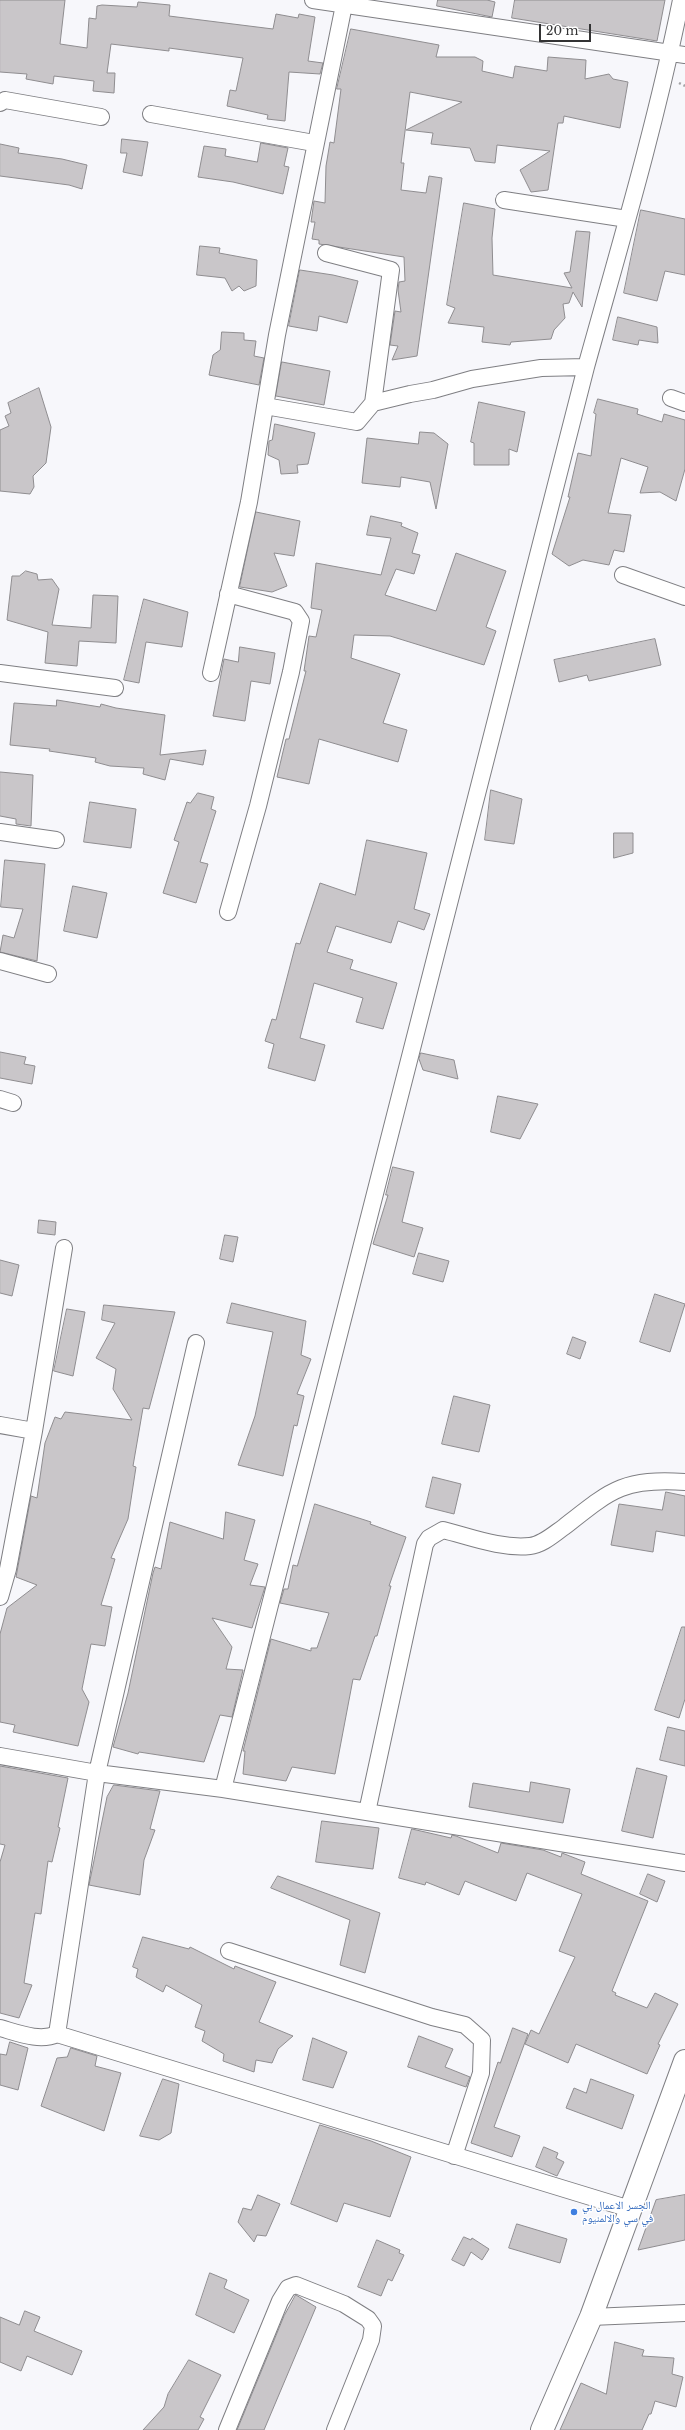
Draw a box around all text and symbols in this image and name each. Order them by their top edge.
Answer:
scale bar [541,16,593,42]
text: 20 m [546,23,578,38]
place label: الجسر الاعمال بي في سي والالمنيوم [582,2199,653,2225]
marker: الجسر الاعمال بي في سي والالمنيوم [569,2207,579,2217]

